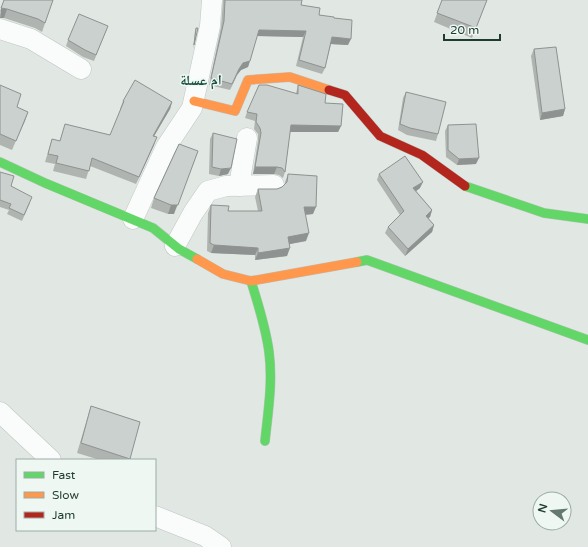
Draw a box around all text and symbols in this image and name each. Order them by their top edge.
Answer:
scale bar [444,16,500,42]
text: 20 m [450,23,479,37]
district label: ام عسلة [180,72,222,90]
legend [16,459,156,531]
text: Fast [52,468,76,482]
text: Slow [52,488,79,502]
north arrow [532,491,572,531]
text: N [535,502,550,514]
text: Jam [52,508,75,522]

